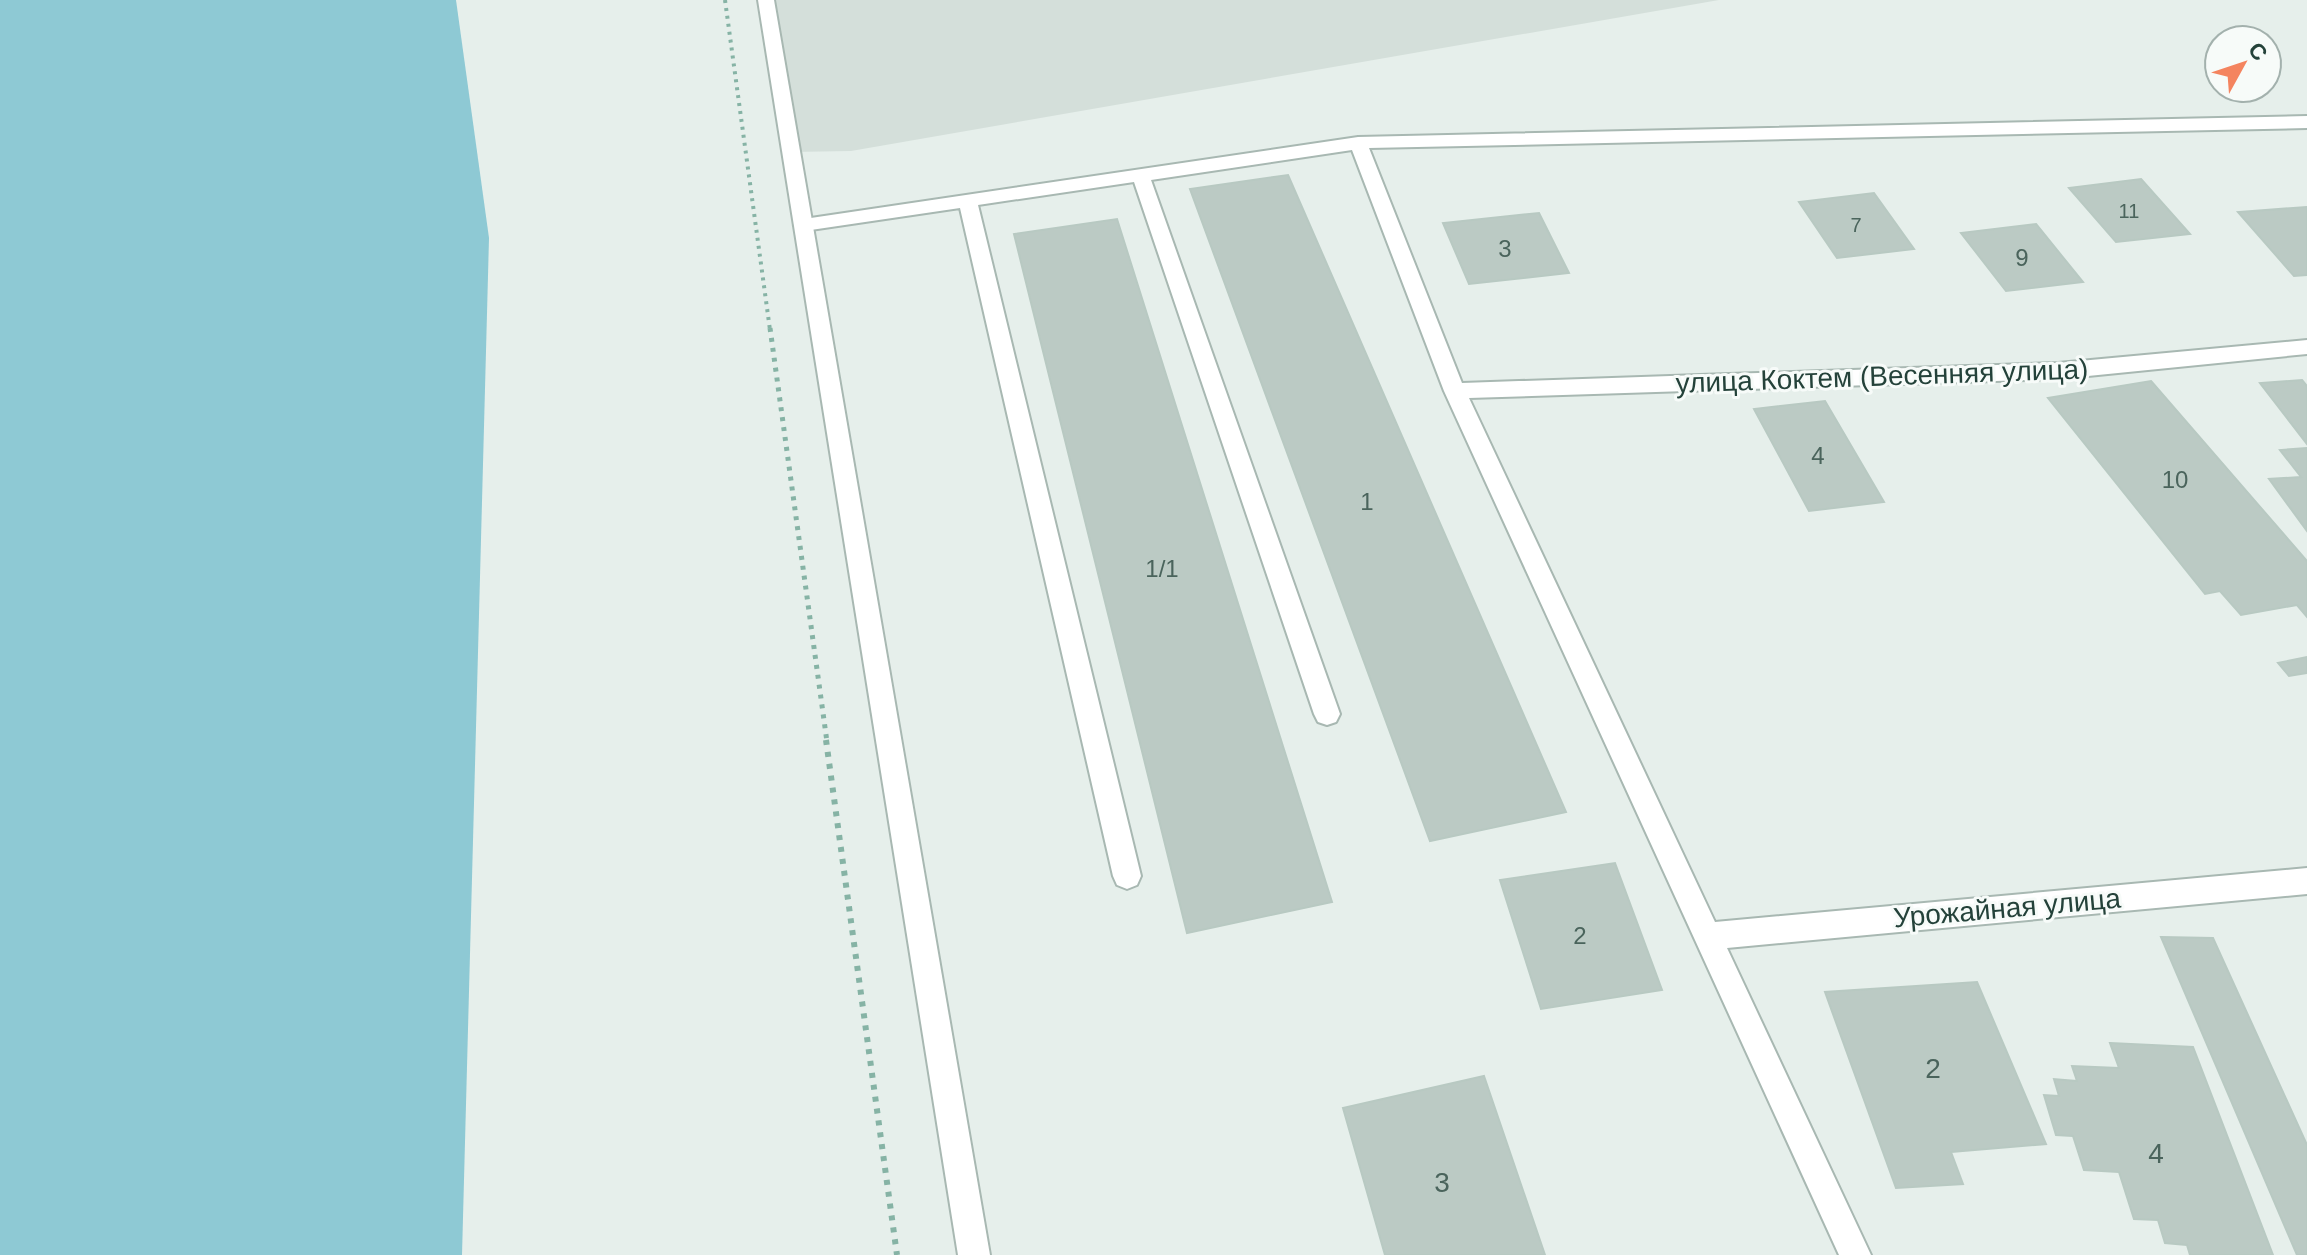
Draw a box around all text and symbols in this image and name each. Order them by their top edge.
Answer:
north arrow [2203,24,2283,104]
text: С [2243,37,2273,66]
house number: 11 [2119,200,2139,222]
house number: 7 [1850,214,1862,236]
house number: 3 [1498,235,1512,262]
house number: 9 [2015,244,2029,271]
street label: улица Коктем (Весенняя улица) [1675,353,2089,399]
house number: 4 [1811,442,1825,469]
house number: 10 [2162,466,2188,493]
house number: 1 [1360,488,1374,515]
house number: 1/1 [1145,555,1179,582]
street label: Урожайная улица [1892,883,2122,933]
house number: 2 [1573,922,1587,949]
house number: 2 [1925,1053,1941,1084]
house number: 4 [2148,1138,2164,1169]
house number: 3 [1434,1167,1450,1198]

